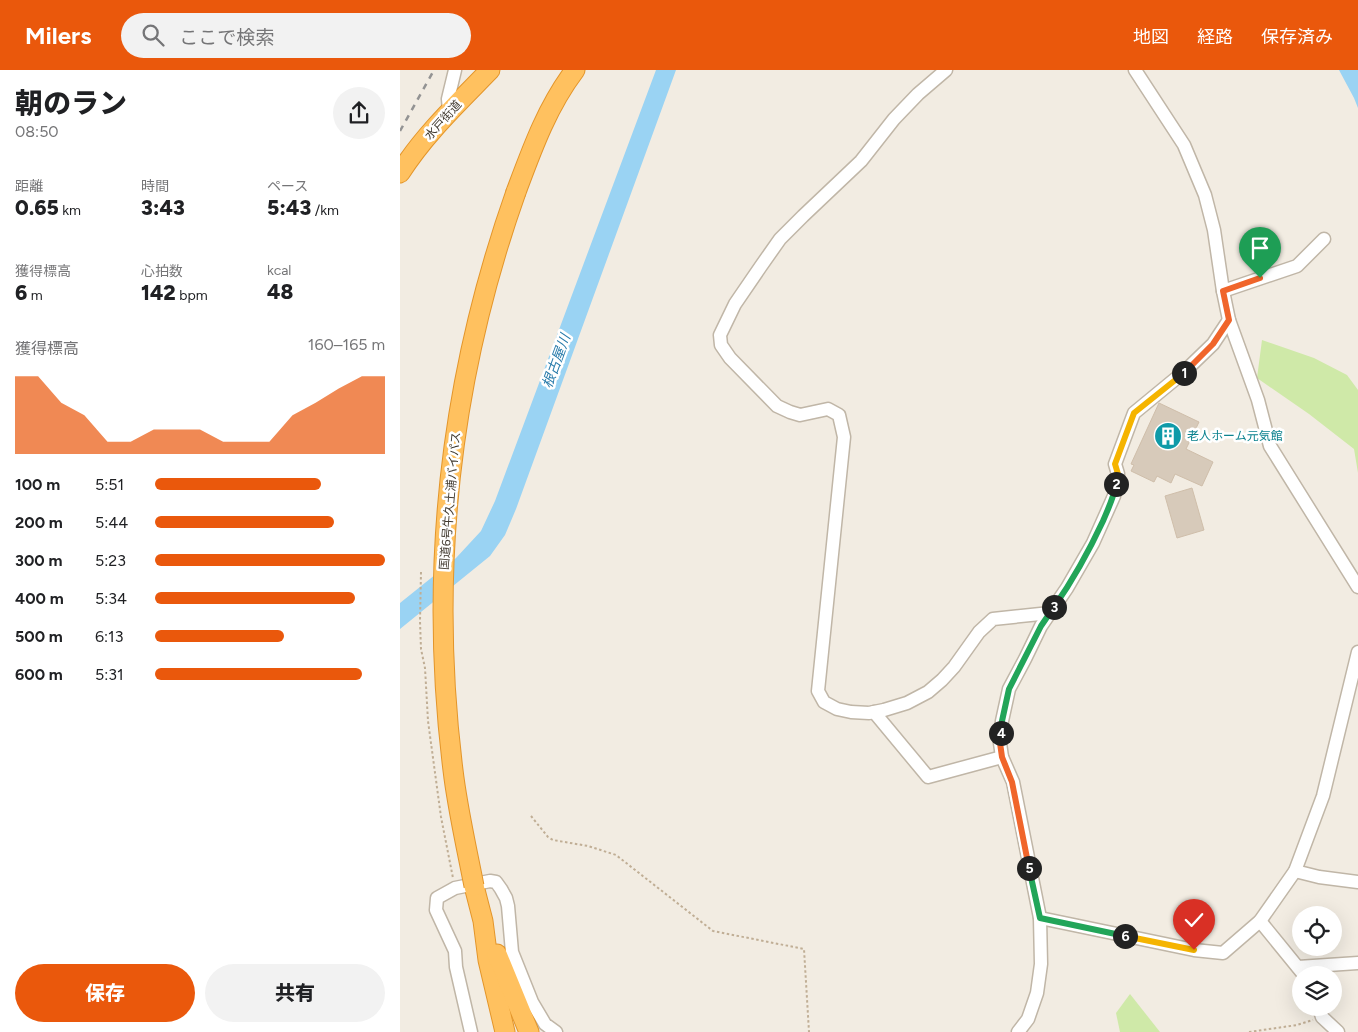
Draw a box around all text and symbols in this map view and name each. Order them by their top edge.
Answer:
search box [121,13,471,58]
text: Milers [25,21,91,50]
icon: search [139,21,167,49]
text: ここで検索 [179,26,274,49]
text: 地図 [1133,26,1169,48]
text: 経路 [1197,26,1233,48]
text: 保存済み [1261,26,1333,48]
text: 朝のラン [15,86,127,120]
button: share [333,87,385,139]
street label: 水戸街道 [422,97,464,143]
text: 08:50 [15,122,59,141]
text: 距離 [15,178,43,195]
text: 時間 [141,178,169,195]
text: ペース [267,178,308,195]
text: 0.65 [15,195,59,220]
text: 3:43 [141,195,185,220]
text: 5:43 [267,195,311,220]
text: km [59,202,81,219]
text: /km [311,202,339,219]
pin [1239,227,1281,278]
icon: arrive [1246,234,1274,262]
text: kcal [267,262,291,279]
text: 獲得標高 [15,263,71,280]
text: 心拍数 [141,263,183,280]
text: 48 [267,279,293,304]
text: 6 [15,280,27,305]
text: 142 [141,280,176,305]
text: m [27,287,43,304]
text: bpm [176,287,208,304]
water label: 根古屋川 [539,330,575,390]
text: 160–165 m [308,335,385,354]
text: 獲得標高 [15,339,79,358]
pin: 1 [1172,360,1196,386]
text: 1 [1182,365,1187,382]
building icon: 老人ホーム元気館 [1153,421,1183,451]
place label: 老人ホーム元気館 [1187,429,1283,443]
street label: 国道6号牛久土浦バイパス [437,431,463,571]
pin: 2 [1104,472,1128,496]
text: 100 m [15,475,60,494]
text: 5:51 [95,475,124,494]
text: 2 [1112,476,1121,493]
text: 200 m [15,513,63,532]
text: 5:44 [95,513,128,532]
text: 300 m [15,551,62,570]
text: 5:23 [95,551,126,570]
text: 400 m [15,589,64,608]
text: 5:34 [95,589,127,608]
pin: 3 [1042,594,1066,620]
text: 3 [1051,599,1058,616]
text: 500 m [15,627,63,646]
text: 6:13 [95,627,123,646]
text: 600 m [15,665,63,684]
text: 5:31 [95,665,124,684]
pin: 4 [988,720,1014,746]
text: 4 [997,725,1006,742]
pin: 5 [1016,856,1042,880]
text: 5 [1025,860,1034,877]
pin [1173,899,1215,950]
icon: check [1180,906,1208,934]
map controls [1292,906,1342,1016]
button: locate [1292,906,1342,956]
pin: 6 [1112,924,1138,948]
text: 6 [1121,928,1130,945]
button: 保存 [15,964,195,1022]
button: 共有 [205,964,385,1022]
button: layers [1292,966,1342,1016]

